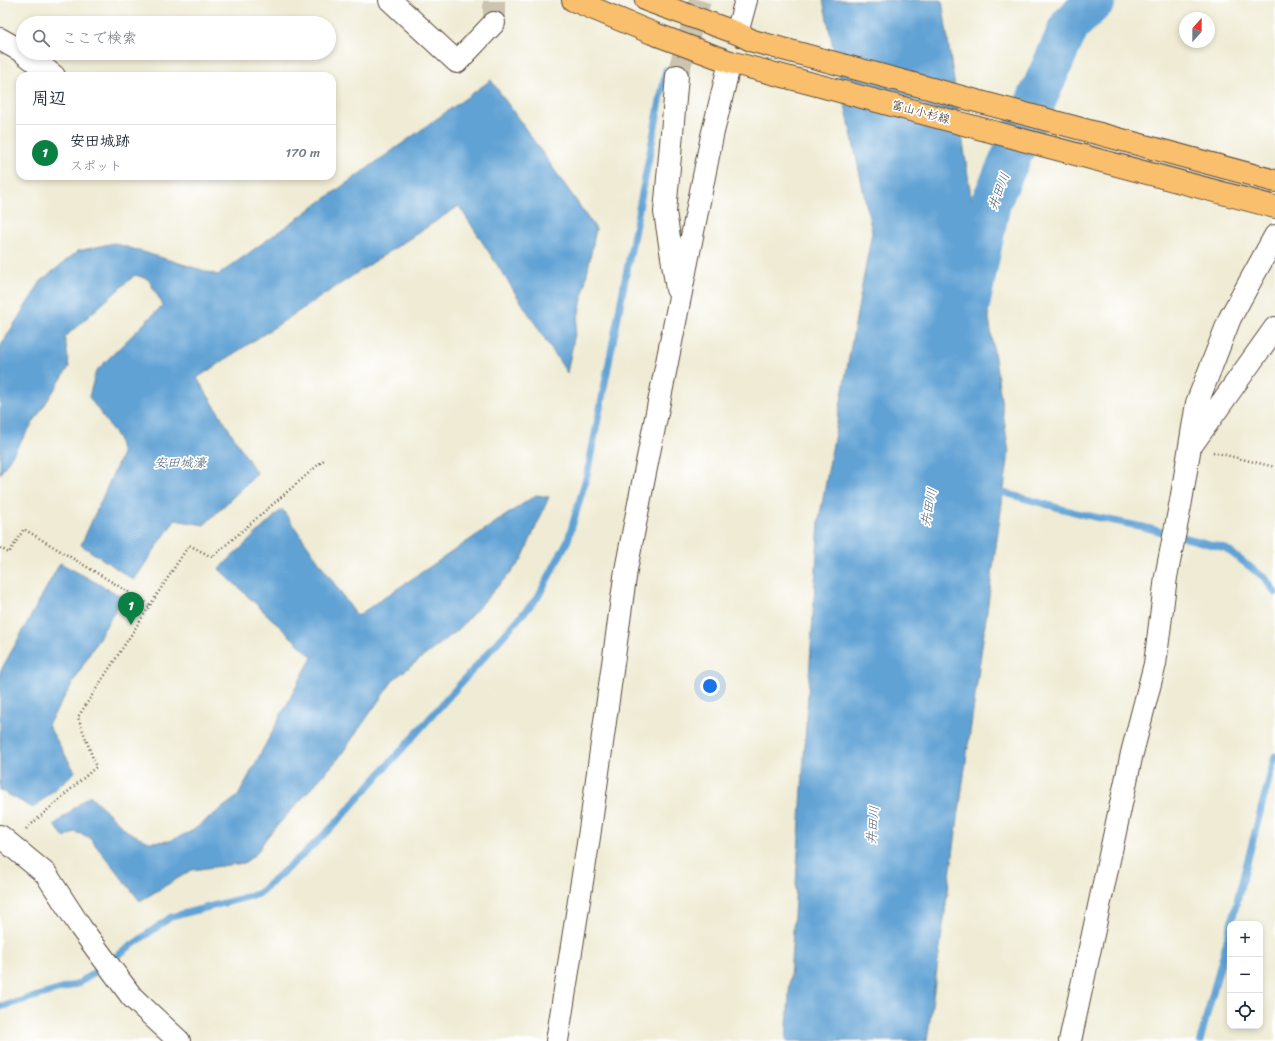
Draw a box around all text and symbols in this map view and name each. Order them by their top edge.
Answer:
north arrow [1179,12,1215,48]
search box [16,16,336,60]
text: ここで検索 [62,25,137,51]
icon: search [30,27,52,49]
text: 周辺 [32,83,66,113]
street label: 富山小杉線 [889,94,953,130]
text: 安田城跡 [70,128,130,154]
text: 1 [42,141,48,164]
text: 170 m [285,141,320,164]
text: スポット [70,154,122,177]
water label: 井田川 [981,169,1016,214]
water label: 安田城濠 [154,451,208,474]
water label: 井田川 [913,486,944,529]
pin: 1 [118,592,144,625]
your location [700,676,720,696]
water label: 井田川 [859,805,886,845]
map controls [1227,921,1263,1029]
button: + [1227,921,1263,957]
button: − [1227,957,1263,993]
button: locate [1227,993,1263,1029]

